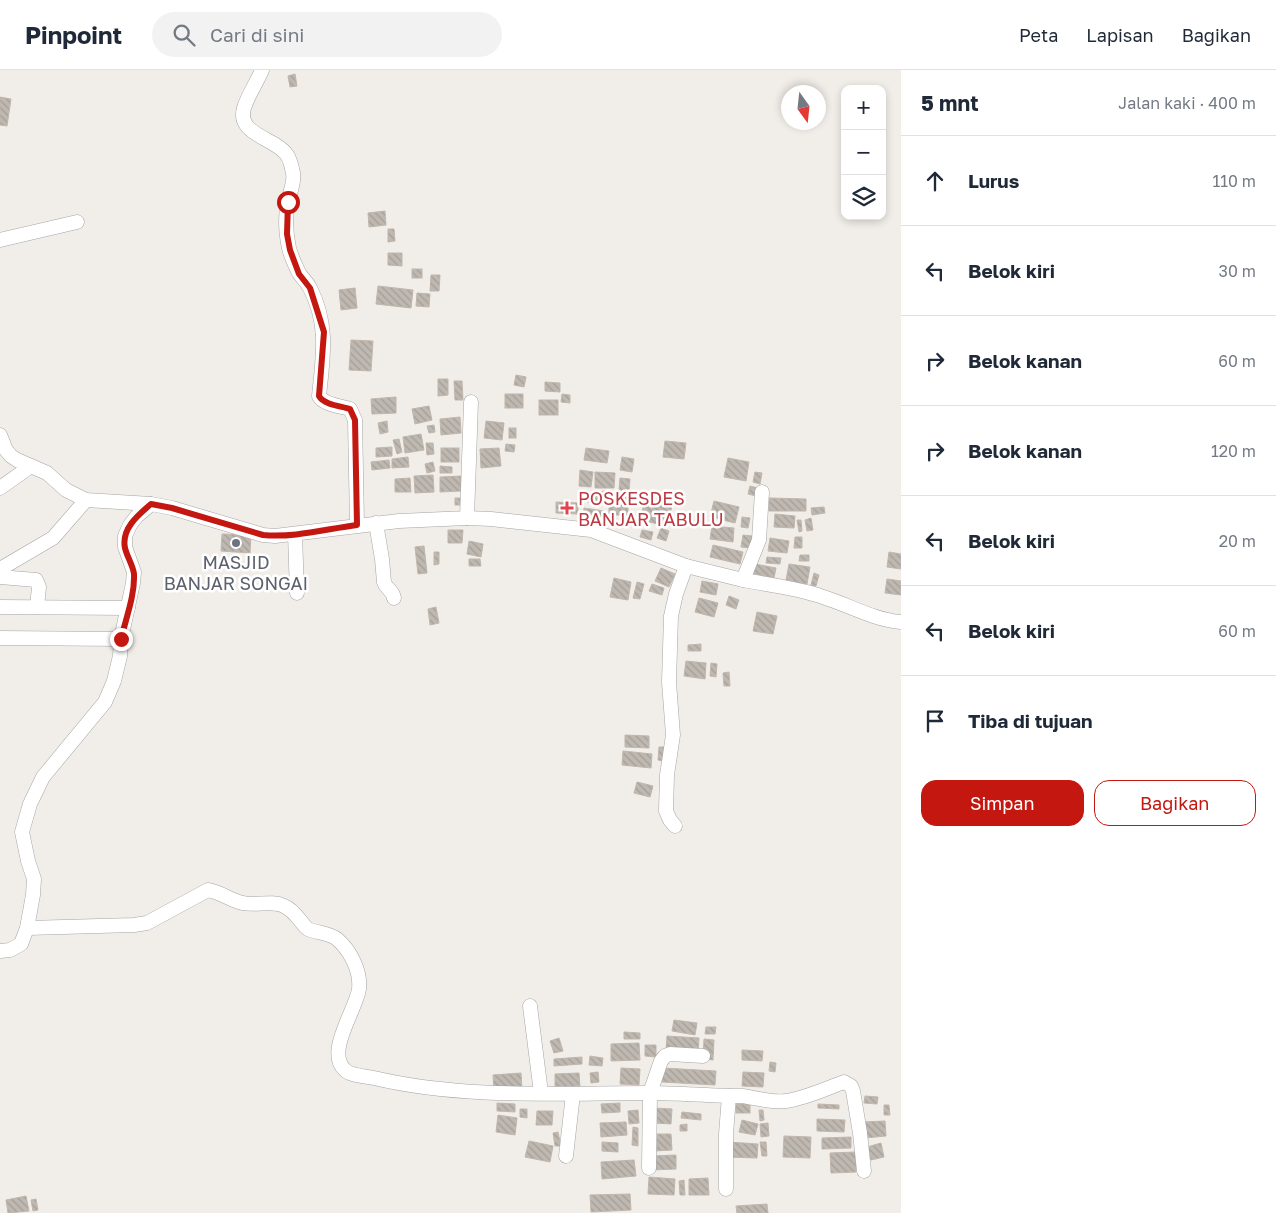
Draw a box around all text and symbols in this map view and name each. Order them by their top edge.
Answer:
search box [152,12,502,57]
text: Pinpoint [25,20,122,49]
icon: search [170,21,198,49]
text: Cari di sini [210,23,304,46]
text: Peta [1019,24,1058,46]
text: Lapisan [1086,24,1154,46]
text: Bagikan [1182,24,1251,46]
north arrow [781,85,826,130]
map controls [841,85,886,220]
button: + [841,85,886,130]
text: 5 mnt [921,90,979,116]
text: Jalan kaki · 400 m [1118,93,1256,113]
button: − [841,130,886,175]
icon: ahead [921,167,949,195]
text: Lurus [968,169,1019,192]
text: 110 m [1212,171,1256,191]
button: layers [841,175,886,220]
route start [277,191,300,214]
icon: left [921,257,949,285]
text: Belok kiri [968,259,1055,282]
text: 30 m [1219,261,1256,281]
icon: right [921,347,949,375]
text: Belok kanan [968,349,1082,372]
text: 60 m [1218,351,1256,371]
icon: right [921,437,949,465]
text: Belok kanan [968,439,1082,462]
text: 120 m [1211,441,1256,461]
place label: POSKESDES BANJAR TABULU [578,487,724,530]
marker: POSKESDES BANJAR TABULU [560,501,574,515]
icon: left [921,527,949,555]
text: Belok kiri [968,529,1055,552]
text: 20 m [1219,531,1256,551]
marker: MASJID BANJAR SONGAI [230,537,242,549]
place label: MASJID BANJAR SONGAI [164,551,308,594]
icon: left [921,617,949,645]
text: Belok kiri [968,619,1055,642]
text: 60 m [1218,621,1256,641]
route end [110,628,133,651]
icon: arrive [921,707,949,735]
text: Tiba di tujuan [968,709,1093,732]
button: Simpan [921,780,1084,826]
button: Bagikan [1094,780,1256,826]

